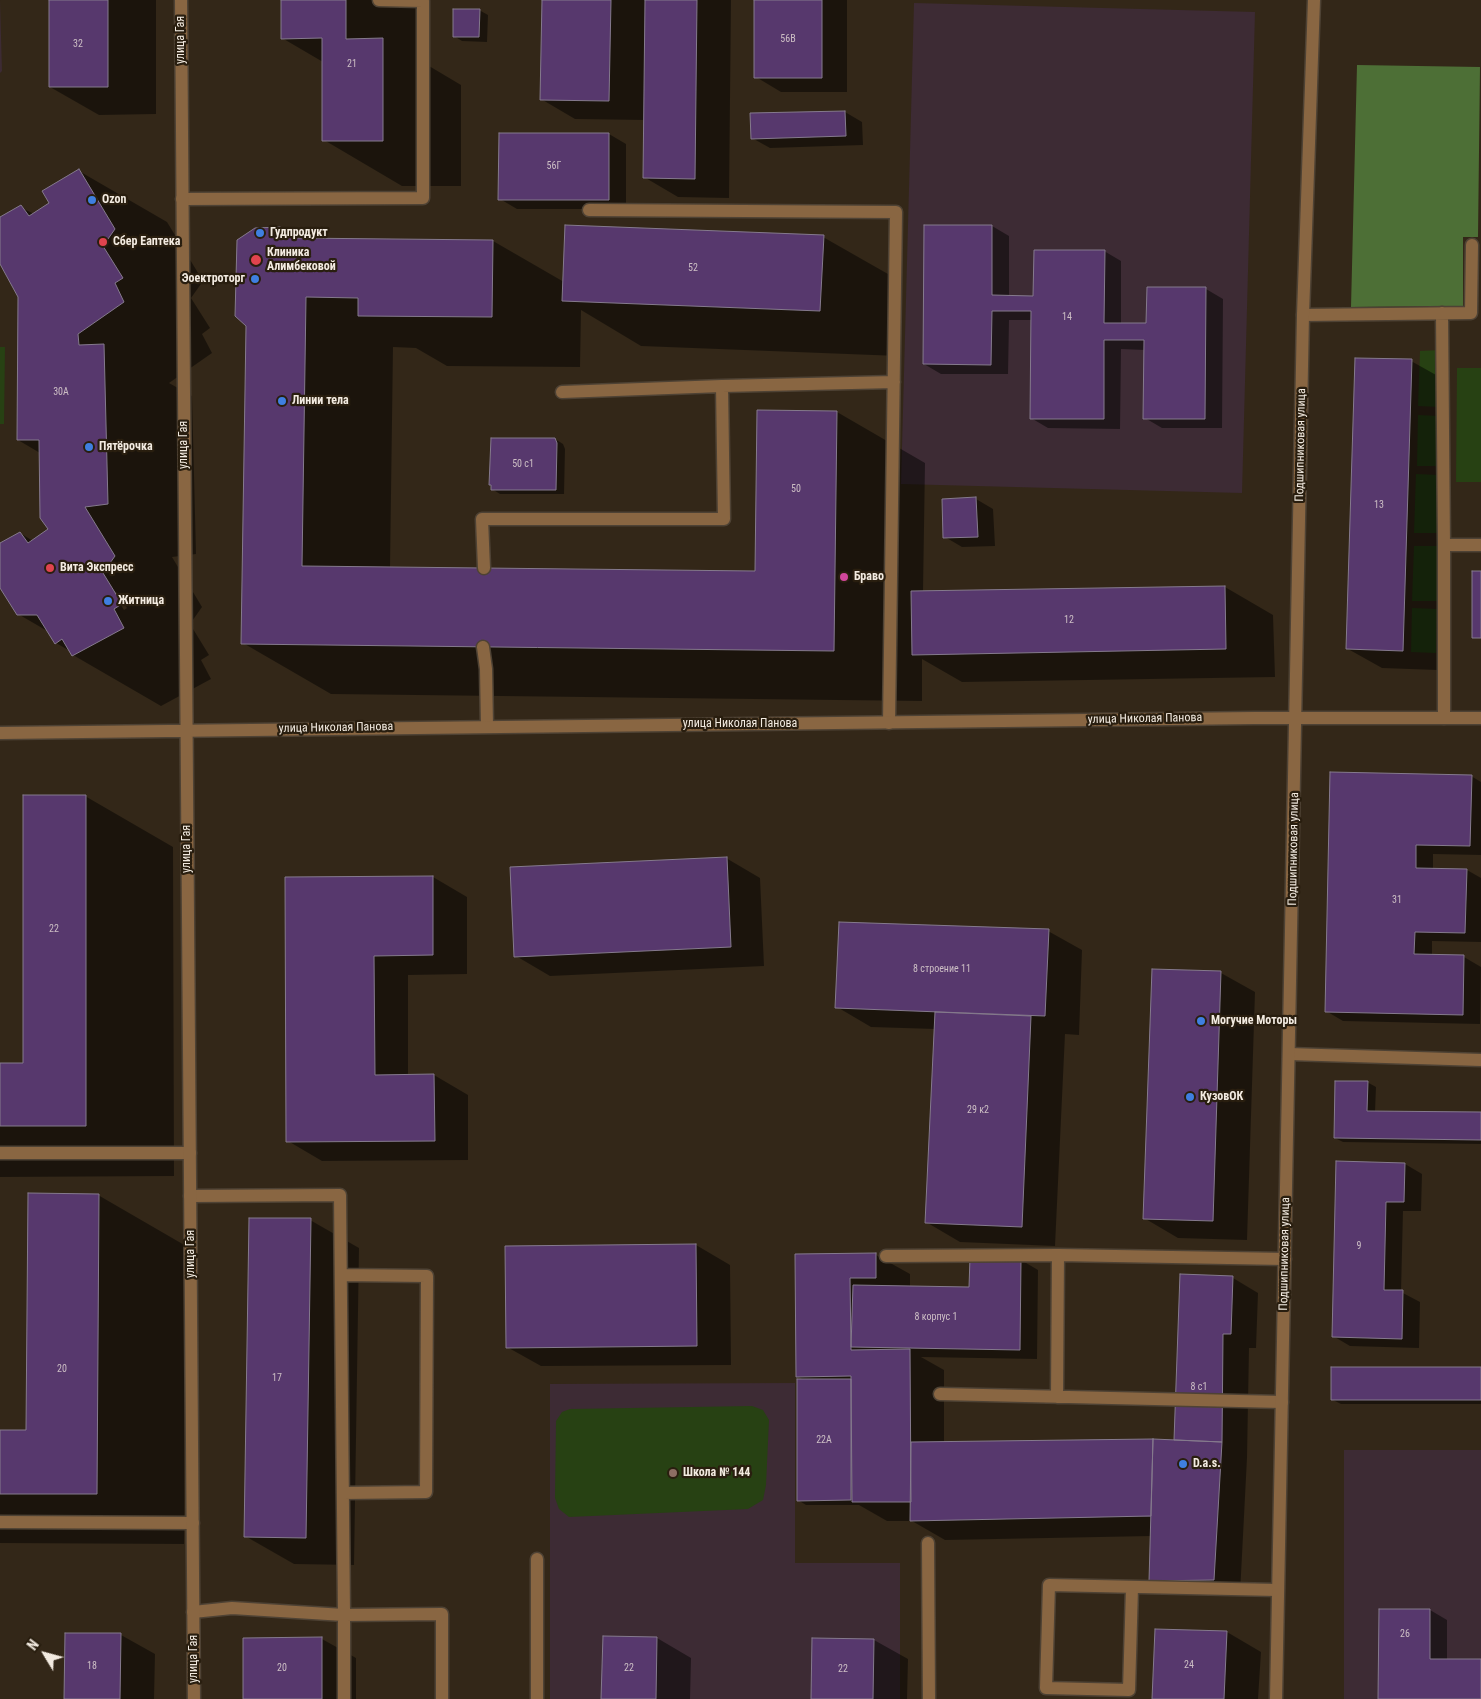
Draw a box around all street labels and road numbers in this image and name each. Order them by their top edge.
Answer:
street label: улица Гая [174,16,188,64]
street label: Подшипниковая улица [1293,388,1309,502]
street label: улица Гая [177,421,191,469]
street label: улица Николая Панова [1088,711,1202,727]
street label: улица Николая Панова [683,717,797,731]
street label: улица Николая Панова [279,720,393,736]
street label: Подшипниковая улица [1286,792,1302,906]
street label: улица Гая [180,825,194,873]
street label: Подшипниковая улица [1277,1197,1293,1311]
street label: улица Гая [184,1230,198,1278]
street label: улица Гая [187,1635,201,1683]

